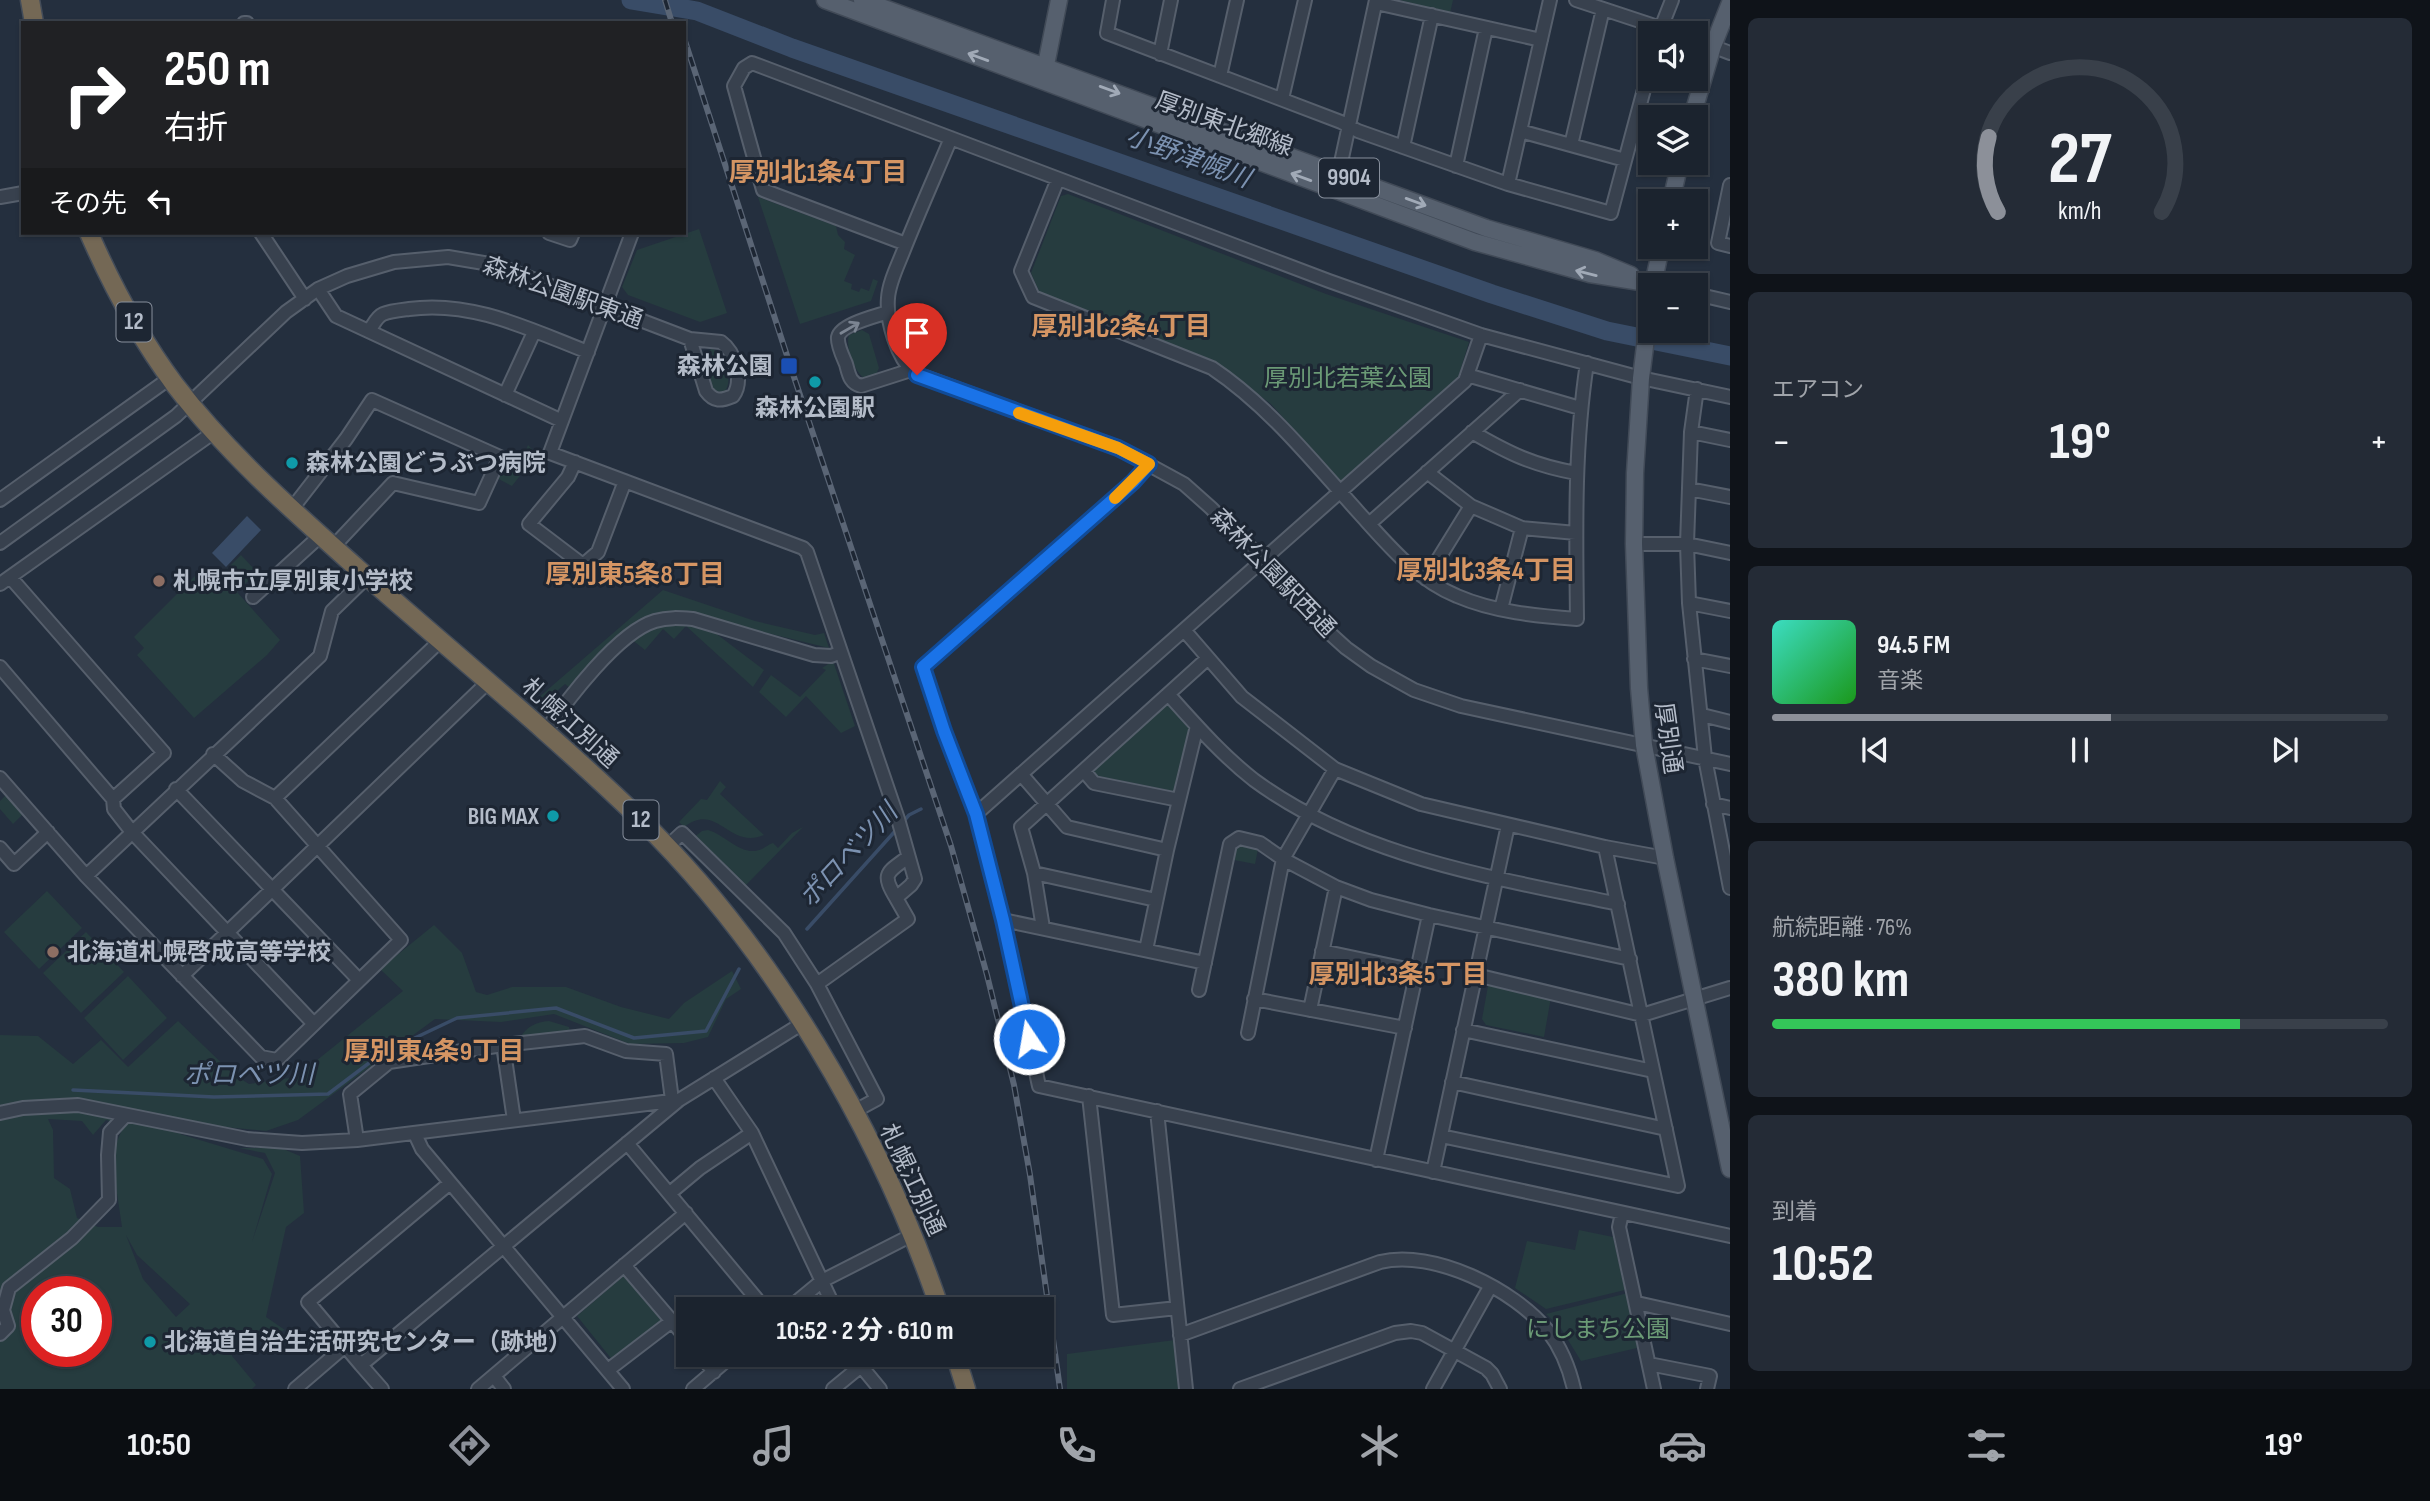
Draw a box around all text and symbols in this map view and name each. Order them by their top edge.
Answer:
map controls [1638,21,1708,343]
button: sound [1638,21,1708,91]
text: 250 m [164,41,270,100]
icon: right [49,49,140,140]
one-way arrow [968,50,990,62]
one-way arrow [1098,85,1120,97]
street label: 厚別東北郷線 [1151,86,1297,162]
button: layers [1638,105,1708,175]
text: 右折 [164,109,228,148]
text: 27 [2048,116,2112,204]
water label: 小野津幌川 [1122,121,1257,196]
district label: 厚別北1条4丁目 [729,158,907,189]
road number: 9904 [1319,158,1379,197]
one-way arrow [1290,169,1312,182]
icon: left [141,182,179,220]
text: その先 [49,189,127,220]
button: + [1638,189,1708,259]
text: km/h [2058,196,2102,227]
one-way arrow [1404,197,1426,209]
street label: 森林公園駅東通 [479,251,647,335]
one-way arrow [1575,266,1598,279]
button: − [1638,273,1708,343]
road number: 12 [116,302,152,342]
pin [887,303,947,375]
district label: 厚別北2条4丁目 [1031,312,1211,343]
icon: arrive [898,314,936,352]
one-way arrow [840,321,860,335]
place label: 森林公園 [677,352,773,381]
marker: 森林公園 [779,356,799,376]
park label: 厚別北若葉公園 [1264,364,1432,393]
marker: 森林公園駅 [807,374,823,390]
text: エアコン [1772,376,1864,404]
place label: 森林公園駅 [755,394,875,423]
text: 19° [2049,411,2111,474]
text: − [1772,420,1791,465]
text: + [2369,420,2388,465]
place label: 森林公園どうぶつ病院 [306,449,546,478]
marker: 森林公園どうぶつ病院 [284,455,300,471]
street label: 森林公園駅西通 [1204,503,1342,643]
district label: 厚別北3条4丁目 [1396,556,1576,587]
district label: 厚別東5条8丁目 [545,560,725,591]
place label: 札幌市立厚別東小学校 [173,567,413,596]
marker: 札幌市立厚別東小学校 [151,573,167,589]
text: 94.5 FM [1877,630,1950,661]
text: 音楽 [1877,667,1923,695]
street label: 札幌江別通 [516,672,624,774]
street label: 厚別通 [1649,700,1687,776]
icon: previous [1856,731,1894,769]
icon: pause [2061,731,2099,769]
icon: next [2266,731,2304,769]
water label: ポロベツ川 [793,796,907,914]
road number: 12 [624,800,658,840]
place label: BIG MAX [468,802,540,831]
marker: BIG MAX [545,808,561,824]
text: 航続距離 · 76% [1772,914,1912,942]
place label: 北海道札幌啓成高等学校 [67,938,331,967]
marker: 北海道札幌啓成高等学校 [45,944,61,960]
text: 380 km [1772,949,1909,1012]
district label: 厚別北3条5丁目 [1308,960,1488,991]
position arrow [992,1002,1066,1076]
district label: 厚別東4条9丁目 [344,1037,524,1068]
water label: ポロベツ川 [184,1060,317,1091]
street label: 札幌江別通 [874,1119,950,1241]
text: 到着 [1772,1198,1818,1226]
text: 10:52 [1772,1233,1874,1296]
speed limit sign: 30 [21,1276,112,1367]
park label: にしまち公園 [1526,1315,1670,1344]
text: 10:52 · 2 分 · 610 m [776,1316,954,1347]
place label: 北海道自治生活研究センター（跡地） [164,1328,572,1357]
marker: 北海道自治生活研究センター（跡地） [142,1334,158,1350]
icon: directions [445,1421,494,1470]
icon: music [749,1421,798,1470]
icon: phone [1052,1421,1101,1470]
icon: climate [1355,1421,1404,1470]
icon: car [1658,1421,1707,1470]
icon: filters [1962,1421,2011,1470]
text: 10:50 [127,1426,191,1465]
text: 19° [2265,1426,2303,1465]

